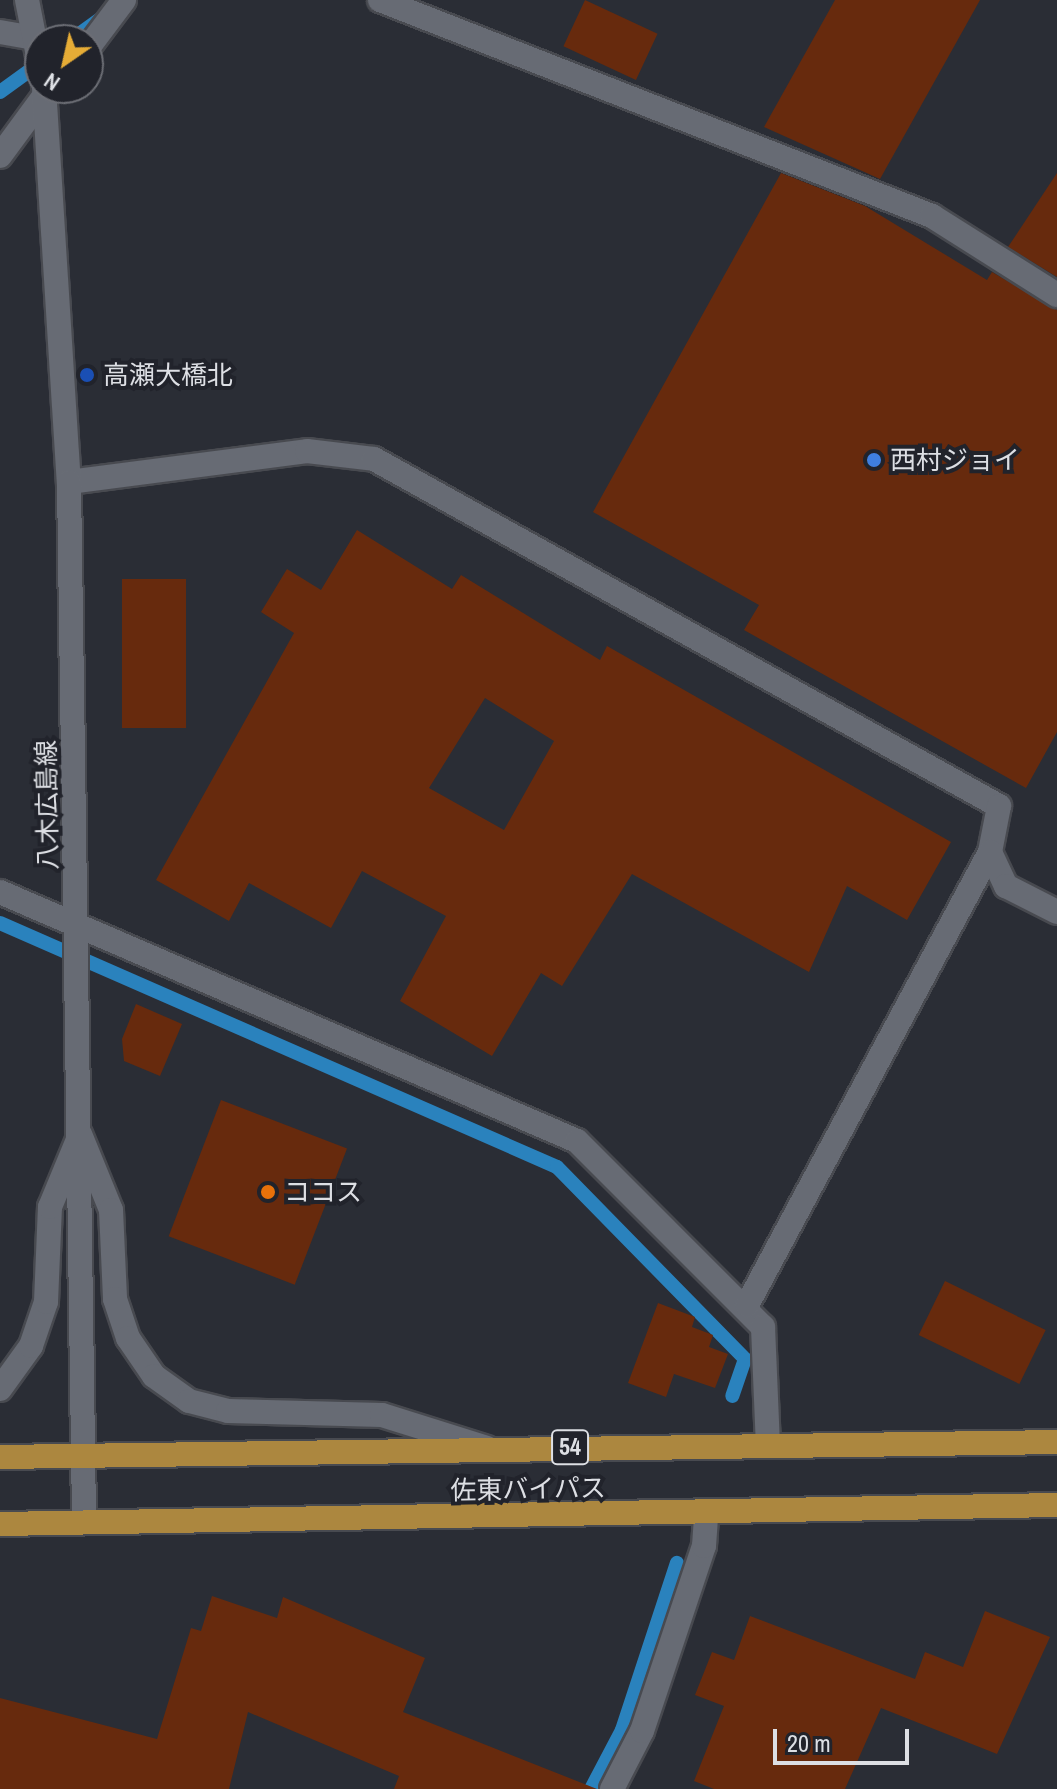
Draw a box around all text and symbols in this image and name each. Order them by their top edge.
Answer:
north arrow [24,24,104,104]
text: N [38,66,65,98]
place label: 高瀬大橋北 [103,359,233,391]
marker: 高瀬大橋北 [78,366,96,384]
place label: 西村ジョイ [890,444,1020,476]
marker: 西村ジョイ [865,451,883,469]
street label: 八木広島線 [30,740,64,870]
place label: ココス [284,1176,362,1208]
marker: ココス [259,1183,277,1201]
road number: 54 [550,1427,590,1467]
street label: 佐東バイパス [450,1472,606,1506]
scale bar [777,1713,913,1763]
text: 20 m [787,1727,831,1759]

